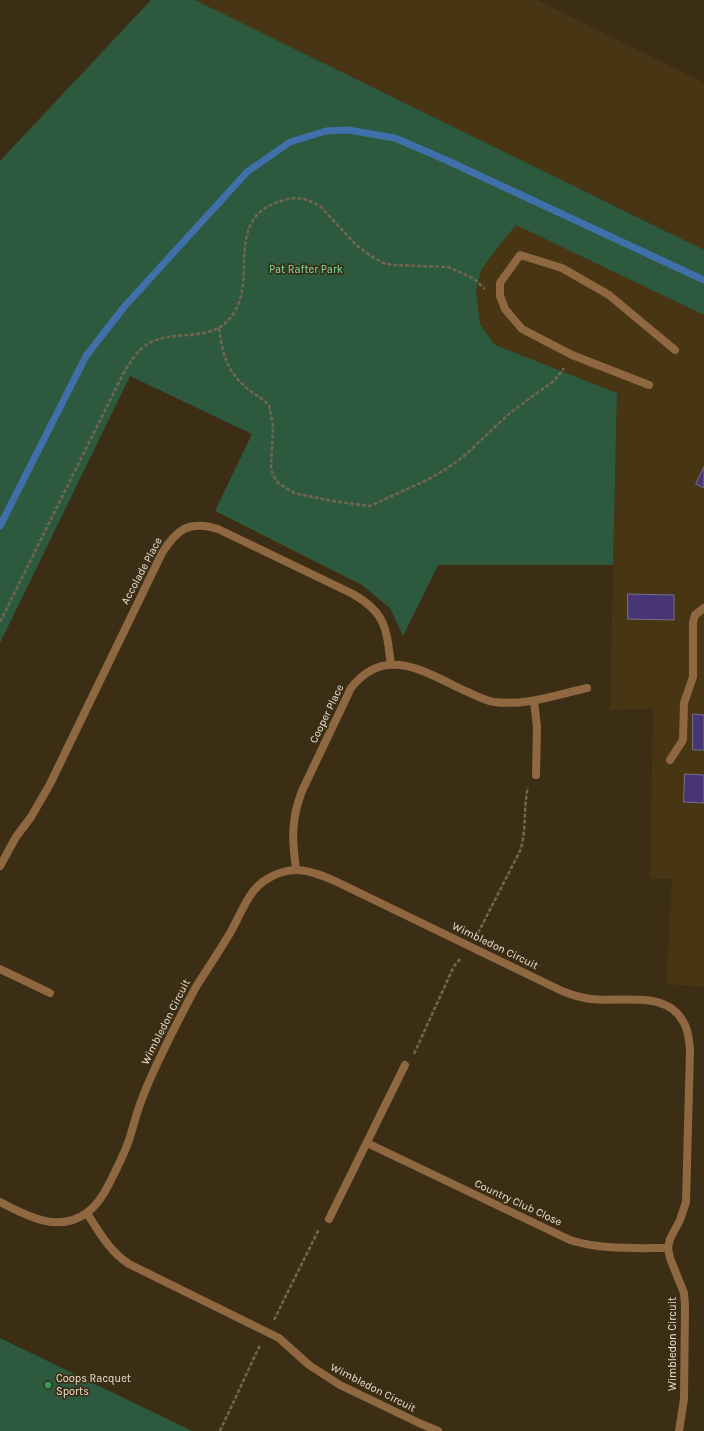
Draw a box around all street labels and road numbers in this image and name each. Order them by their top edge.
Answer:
street label: Accolade Place [119,535,165,607]
street label: Cooper Place [307,682,347,746]
street label: Wimbledon Circuit [450,919,540,973]
street label: Wimbledon Circuit [139,977,193,1067]
street label: Country Club Close [472,1177,564,1229]
street label: Wimbledon Circuit [666,1297,680,1391]
street label: Wimbledon Circuit [328,1361,418,1415]

